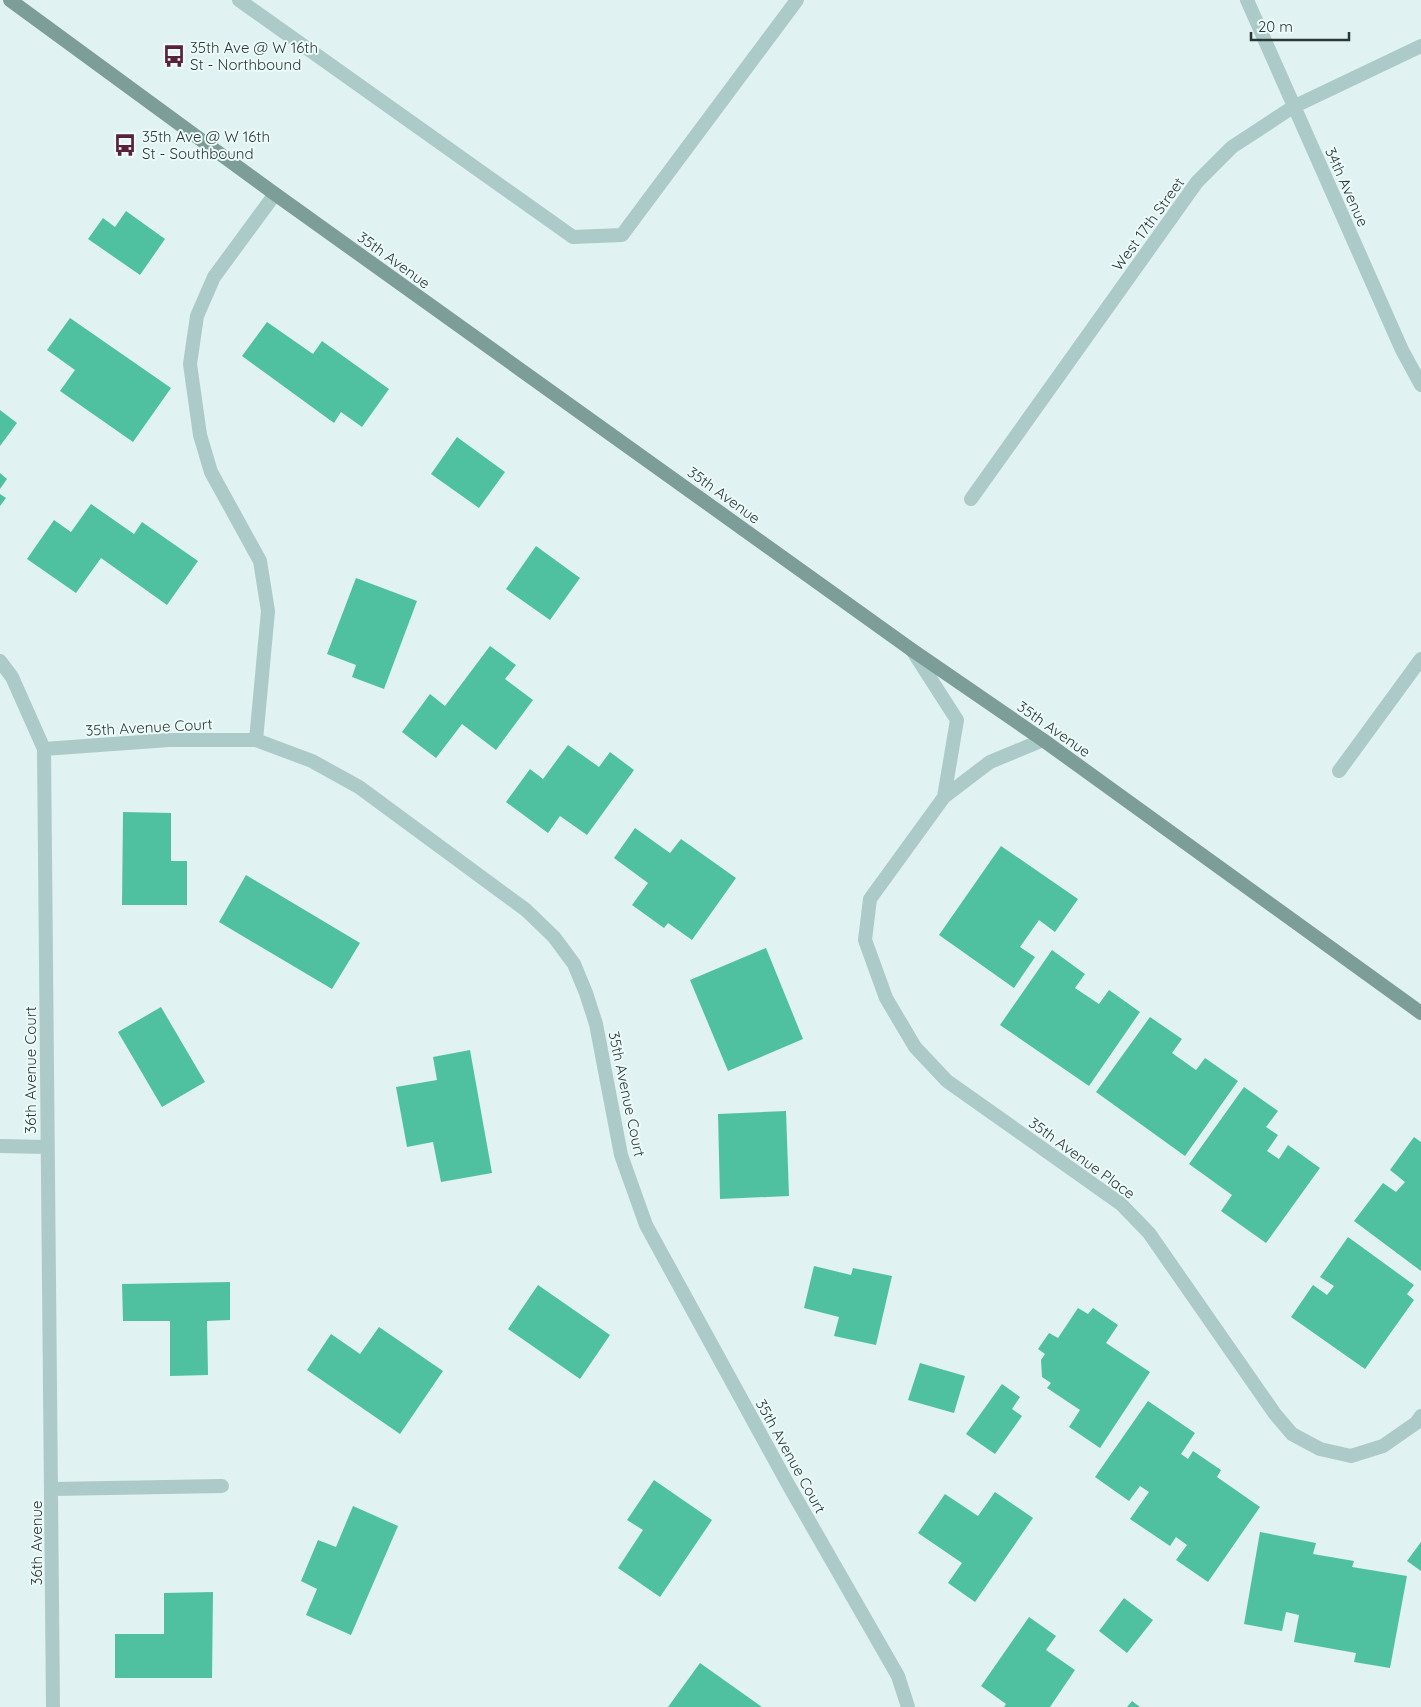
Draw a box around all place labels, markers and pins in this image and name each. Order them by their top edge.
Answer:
place label: 35th Ave @ W 16th St - Northbound [190,38,318,74]
bus stop icon: 35th Ave @ W 16th St - Northbound [161,43,187,69]
place label: 35th Ave @ W 16th St - Southbound [142,127,270,163]
bus stop icon: 35th Ave @ W 16th St - Southbound [112,132,138,158]

